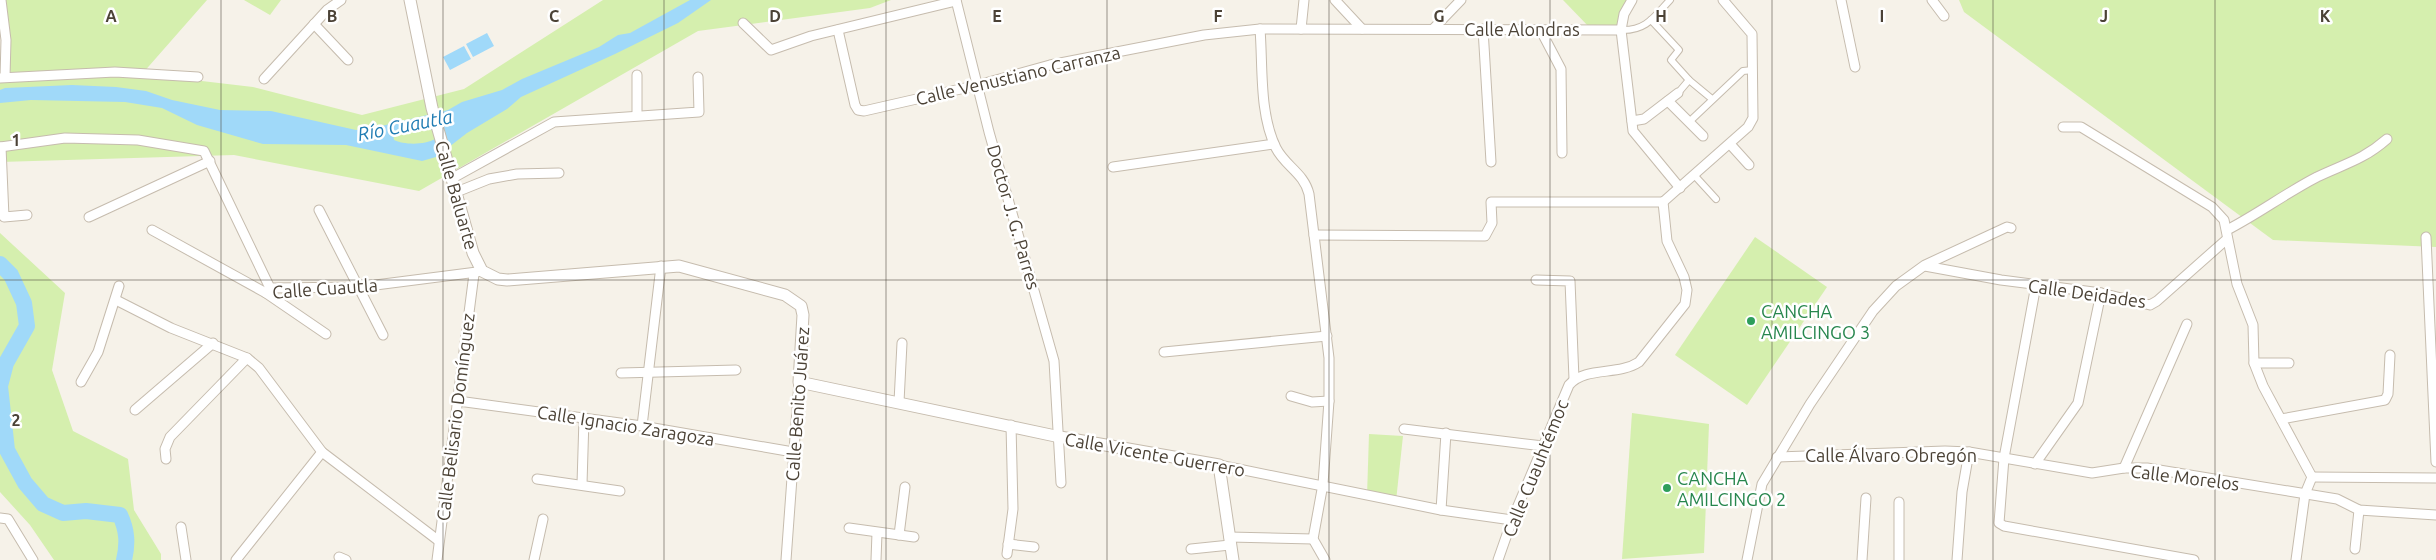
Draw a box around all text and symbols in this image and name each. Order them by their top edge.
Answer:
text: A [105,7,117,25]
text: B [327,7,337,25]
text: C [549,7,559,25]
text: D [769,7,781,25]
text: E [992,7,1002,25]
text: F [1214,7,1223,25]
text: G [1433,7,1445,25]
text: H [1655,7,1667,25]
text: I [1880,7,1884,25]
text: J [2100,7,2108,25]
text: K [2320,7,2331,25]
street label: Calle Alondras [1464,19,1580,39]
street label: Calle Venustiano Carranza [914,42,1122,108]
water label: Río Cuautla [356,105,454,145]
text: 1 [11,131,21,149]
street label: Calle Baluarte [432,138,482,252]
street label: Doctor J. G. Parres [984,142,1044,292]
street label: Calle Cuautla [272,274,378,302]
street label: Calle Deidades [2027,275,2147,311]
place label: CANCHA AMILCINGO 3 [1761,301,1870,342]
street label: Calle Belisario Domínguez [432,312,478,522]
marker: CANCHA AMILCINGO 3 [1745,315,1757,327]
street label: Calle Benito Juárez [782,326,812,482]
street label: Calle Cuauhtémoc [1498,396,1572,540]
street label: Calle Ignacio Zaragoza [536,401,716,449]
text: 2 [11,411,21,429]
street label: Calle Vicente Guerrero [1063,428,1247,480]
street label: Calle Álvaro Obregón [1805,444,1977,465]
street label: Calle Morelos [2129,460,2241,494]
place label: CANCHA AMILCINGO 2 [1677,468,1786,509]
marker: CANCHA AMILCINGO 2 [1661,482,1673,494]

